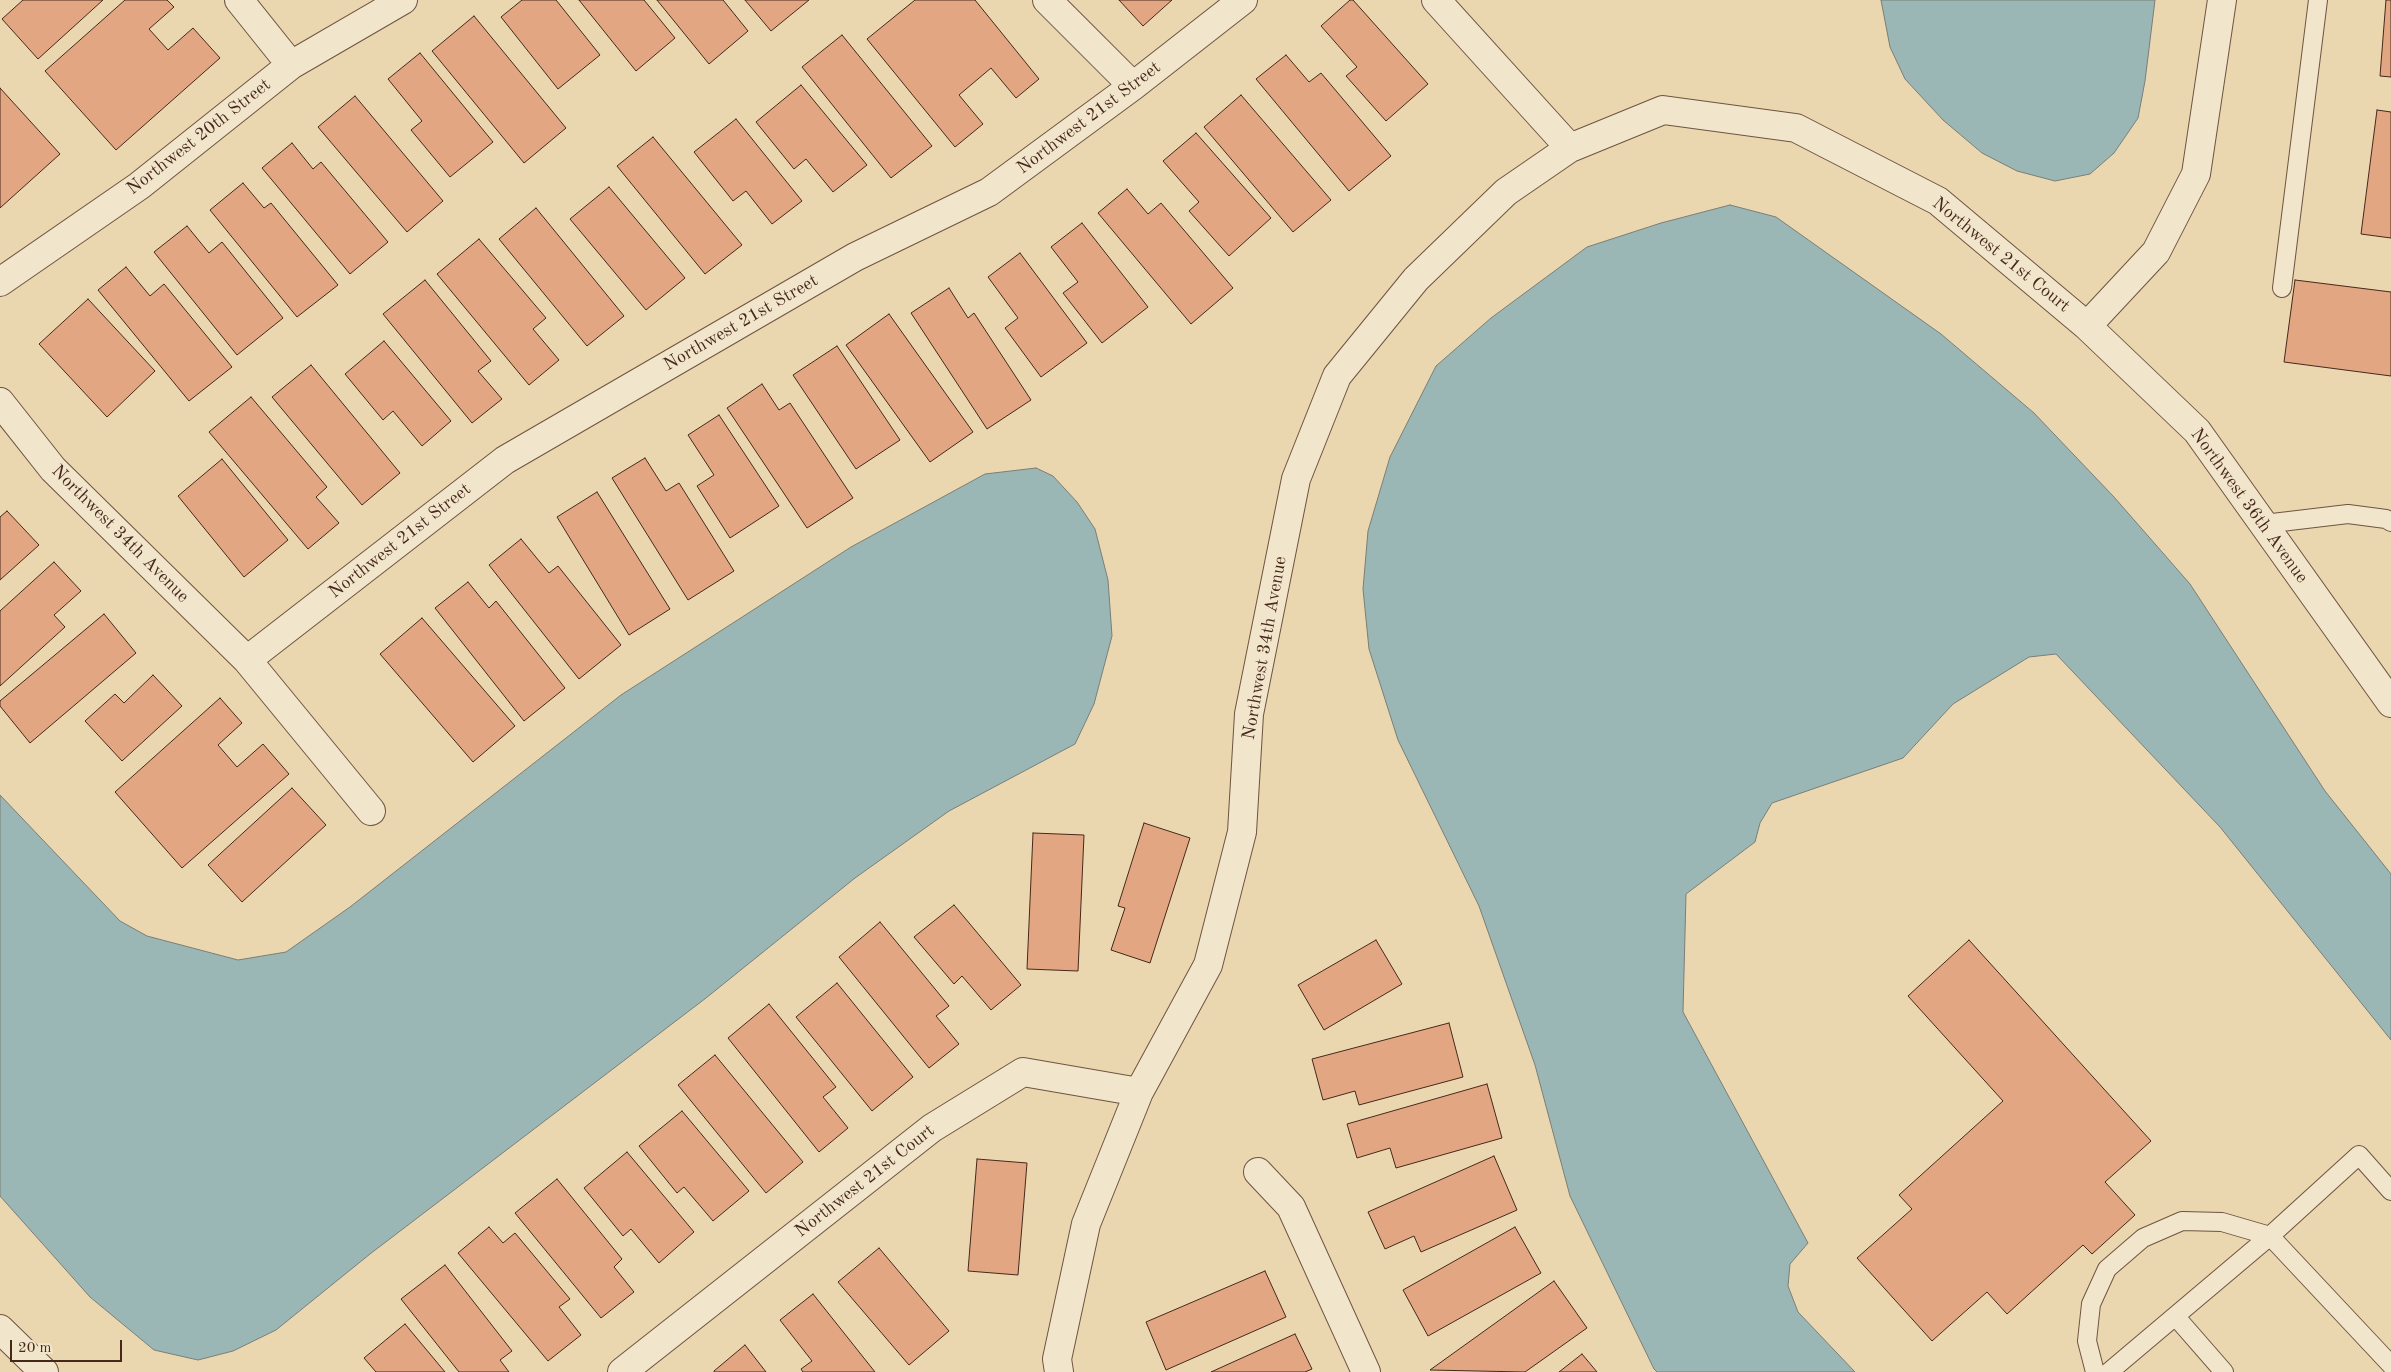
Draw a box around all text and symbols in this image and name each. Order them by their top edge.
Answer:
street label: Northwest 21st Street [1013,57,1165,179]
street label: Northwest 20th Street [123,74,275,200]
street label: Northwest 21st Court [1928,193,2074,317]
street label: Northwest 21st Street [660,270,822,376]
street label: Northwest 36th Avenue [2186,424,2312,588]
street label: Northwest 34th Avenue [47,461,193,607]
street label: Northwest 21st Street [325,479,475,603]
street label: Northwest 34th Avenue [1238,555,1292,741]
street label: Northwest 21st Court [791,1120,939,1242]
scale bar [12,1330,125,1362]
text: 20 m [18,1341,52,1356]

